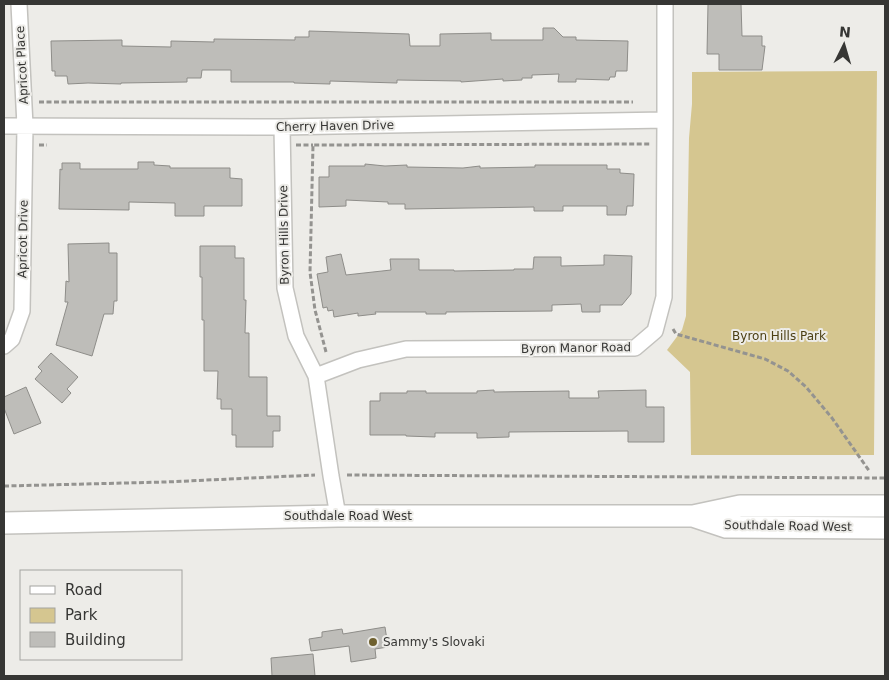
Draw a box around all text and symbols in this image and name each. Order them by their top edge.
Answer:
north arrow [819,20,869,70]
text: N [839,24,852,41]
street label: Apricot Place [13,25,31,105]
street label: Cherry Haven Drive [276,118,394,134]
street label: Byron Hills Drive [276,185,292,285]
street label: Apricot Drive [15,200,31,278]
park label: Byron Hills Park [732,329,826,343]
street label: Byron Manor Road [521,340,631,356]
street label: Southdale Road West [284,509,412,523]
street label: Southdale Road West [724,518,852,534]
legend [20,570,182,660]
text: Road [65,581,103,599]
text: Park [65,606,98,624]
text: Building [65,631,126,649]
place label: Sammy's Slovaki [383,635,485,649]
marker: Sammy's Slovaki [367,636,379,648]

